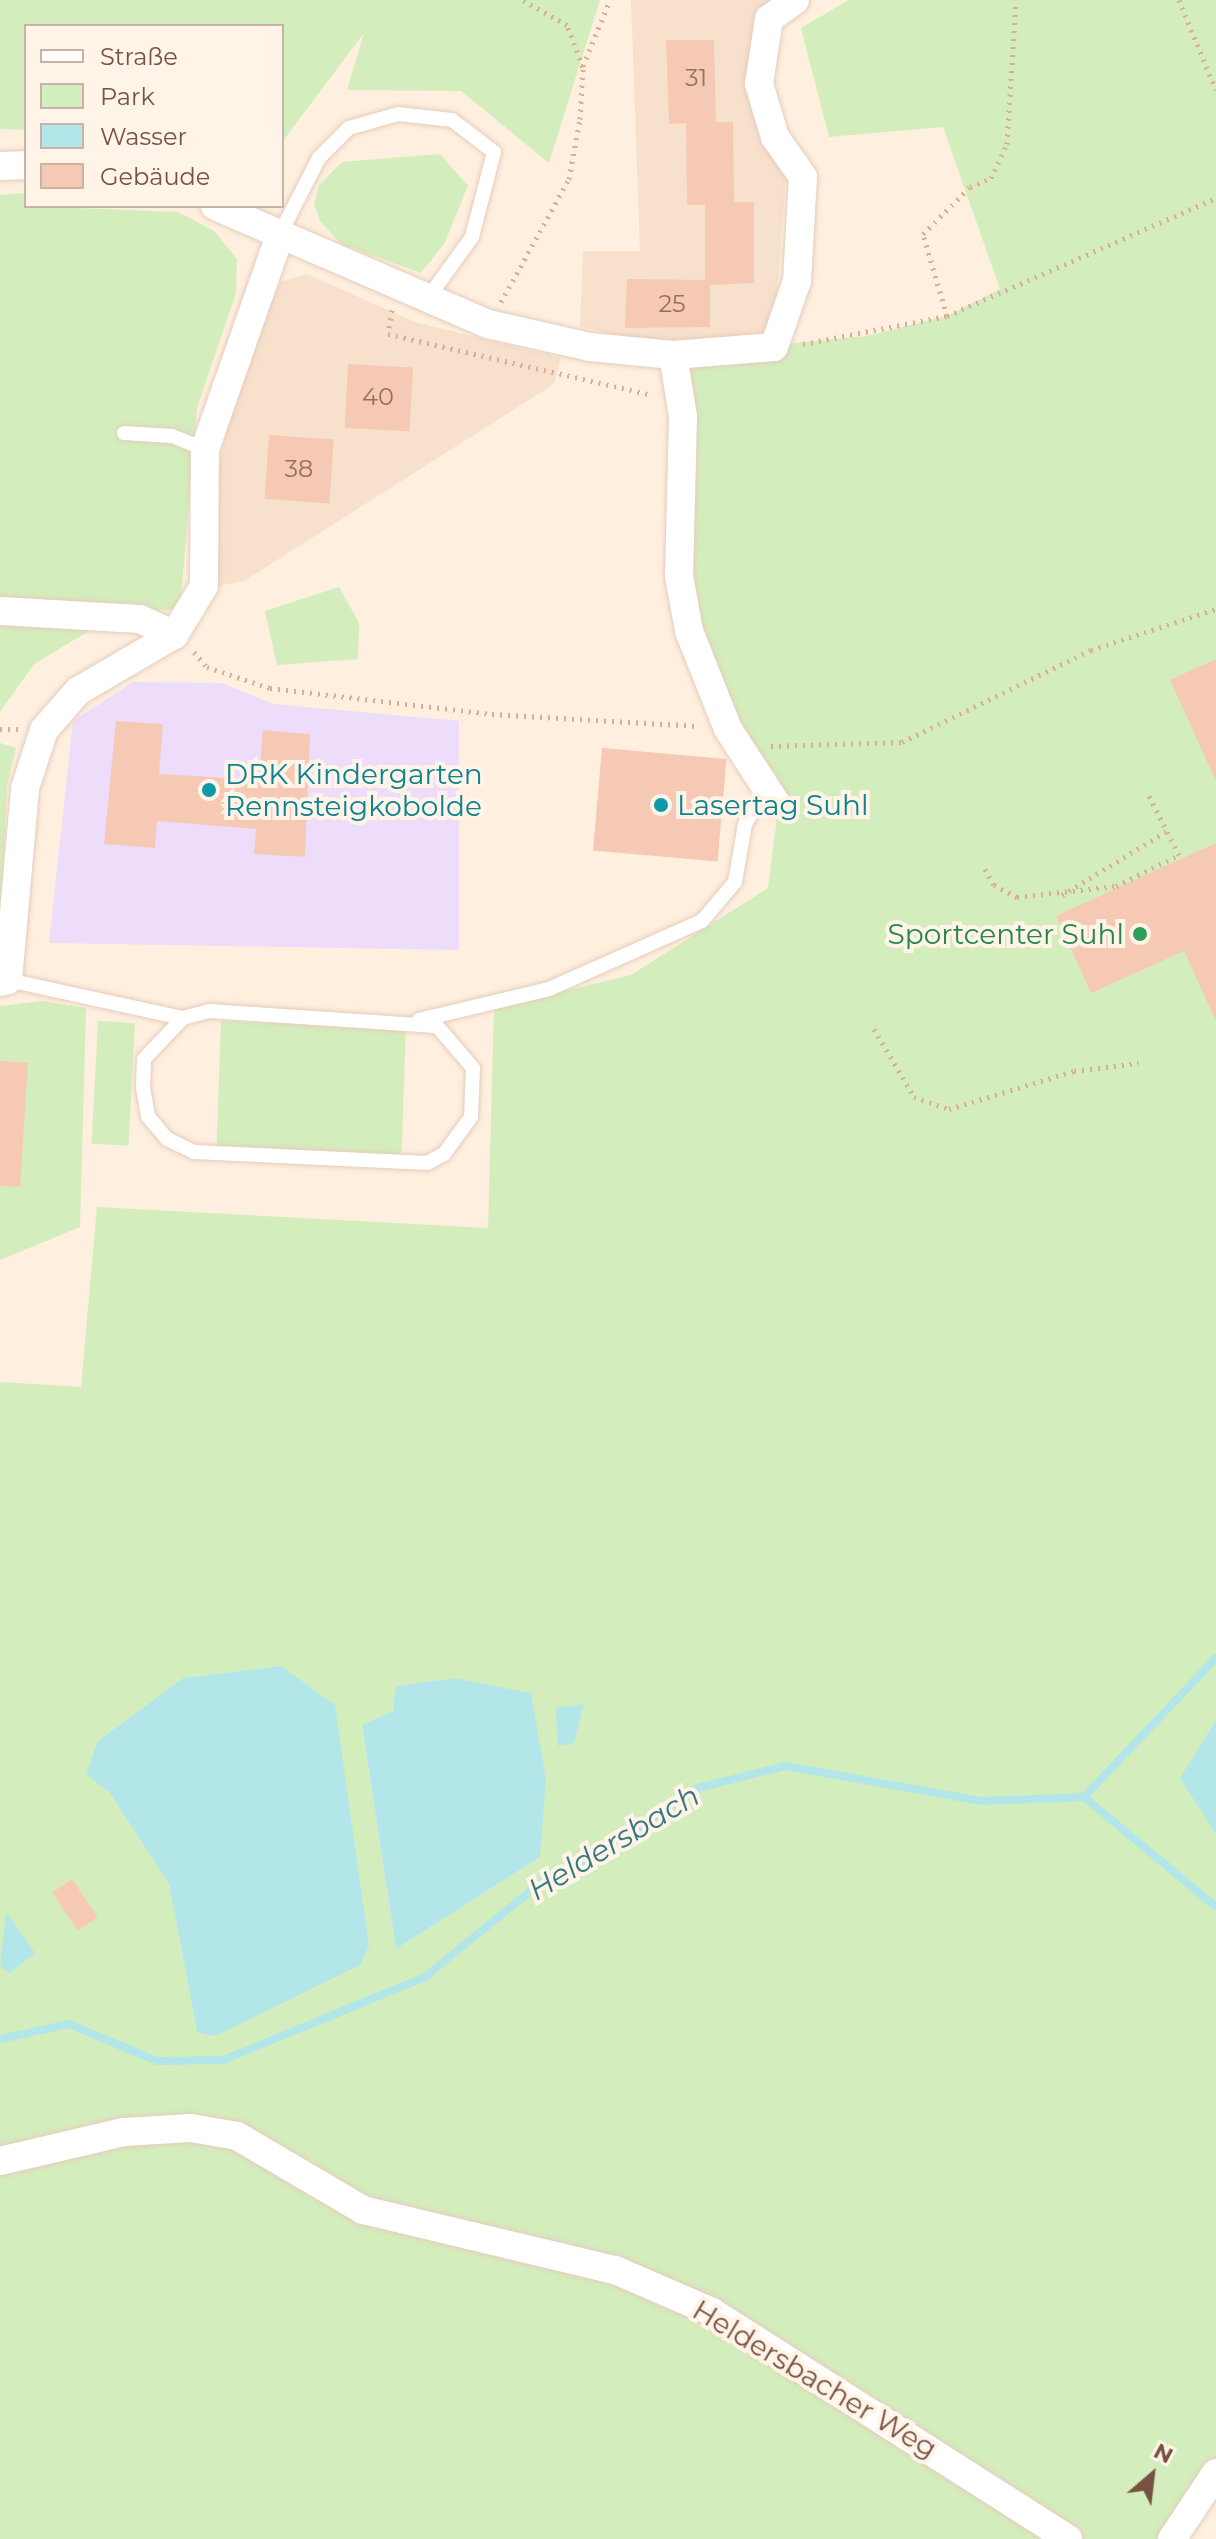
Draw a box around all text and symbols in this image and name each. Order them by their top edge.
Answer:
legend [24,24,284,208]
text: Straße [100,42,178,71]
house number: 31 [685,64,707,92]
text: Park [100,82,155,111]
text: Wasser [100,122,187,151]
text: Gebäude [100,162,210,191]
house number: 25 [658,290,686,318]
house number: 40 [362,383,394,411]
house number: 38 [285,455,313,483]
place label: DRK Kindergarten Rennsteigkobolde [225,757,483,823]
marker: DRK Kindergarten Rennsteigkobolde [200,781,218,799]
place label: Lasertag Suhl [677,788,869,822]
marker: Lasertag Suhl [652,796,670,814]
place label: Sportcenter Suhl [888,917,1124,951]
marker: Sportcenter Suhl [1131,925,1149,943]
water label: Heldersbach [522,1778,706,1908]
street label: Heldersbacher Weg [687,2293,943,2465]
north arrow [1112,2435,1192,2515]
text: N [1149,2437,1178,2469]

